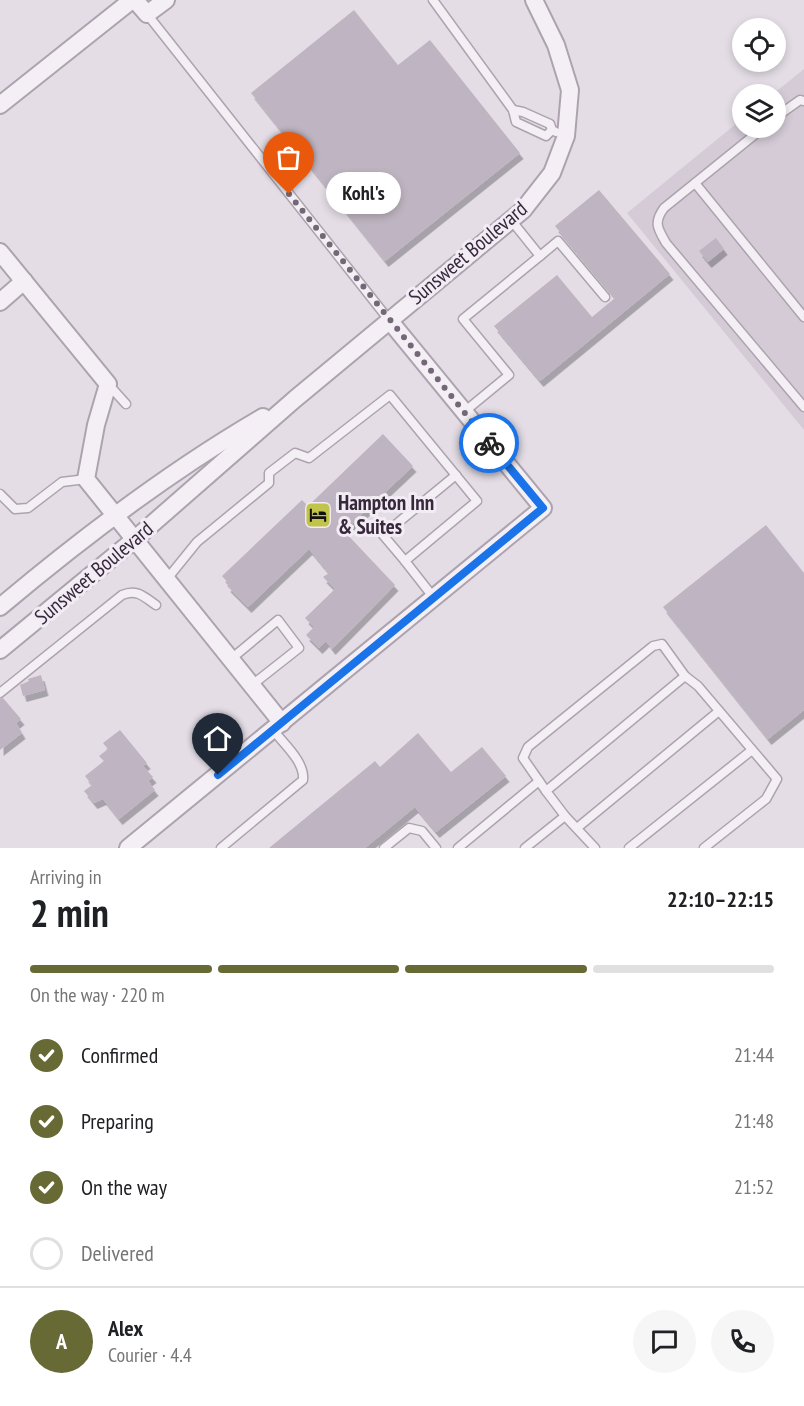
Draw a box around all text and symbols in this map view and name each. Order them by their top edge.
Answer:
map controls [732,18,786,138]
button: locate [732,18,786,72]
button: layers [732,84,786,138]
pin [263,132,314,194]
icon: bag [272,141,305,174]
callout: Kohl's [325,173,400,215]
text: Kohl's [342,180,385,206]
street label: Sunsweet Boulevard [403,195,533,310]
courier [459,413,519,473]
icon: bike [473,427,506,460]
place label: Hampton Inn & Suites [338,489,434,540]
hotel icon: Hampton Inn & Suites [303,500,333,530]
street label: Sunsweet Boulevard [29,515,159,630]
pin [192,713,243,775]
icon: home [201,722,234,755]
text: Arriving in [30,864,102,890]
text: 22:10–22:15 [667,885,774,913]
text: 2 min [30,887,109,938]
text: On the way · 220 m [30,982,165,1008]
icon: check [30,1039,63,1072]
text: Confirmed [81,1041,158,1069]
text: 21:44 [734,1042,774,1068]
icon: check [30,1105,63,1138]
text: Preparing [81,1107,154,1135]
text: 21:48 [734,1108,774,1134]
icon: check [30,1171,63,1204]
text: On the way [81,1173,167,1201]
text: 21:52 [734,1174,774,1200]
text: Delivered [81,1239,154,1267]
button: chat [633,1310,696,1373]
button: phone [711,1310,774,1373]
text: Alex [108,1314,143,1342]
text: A [56,1327,67,1355]
text: Courier · 4.4 [108,1342,192,1368]

